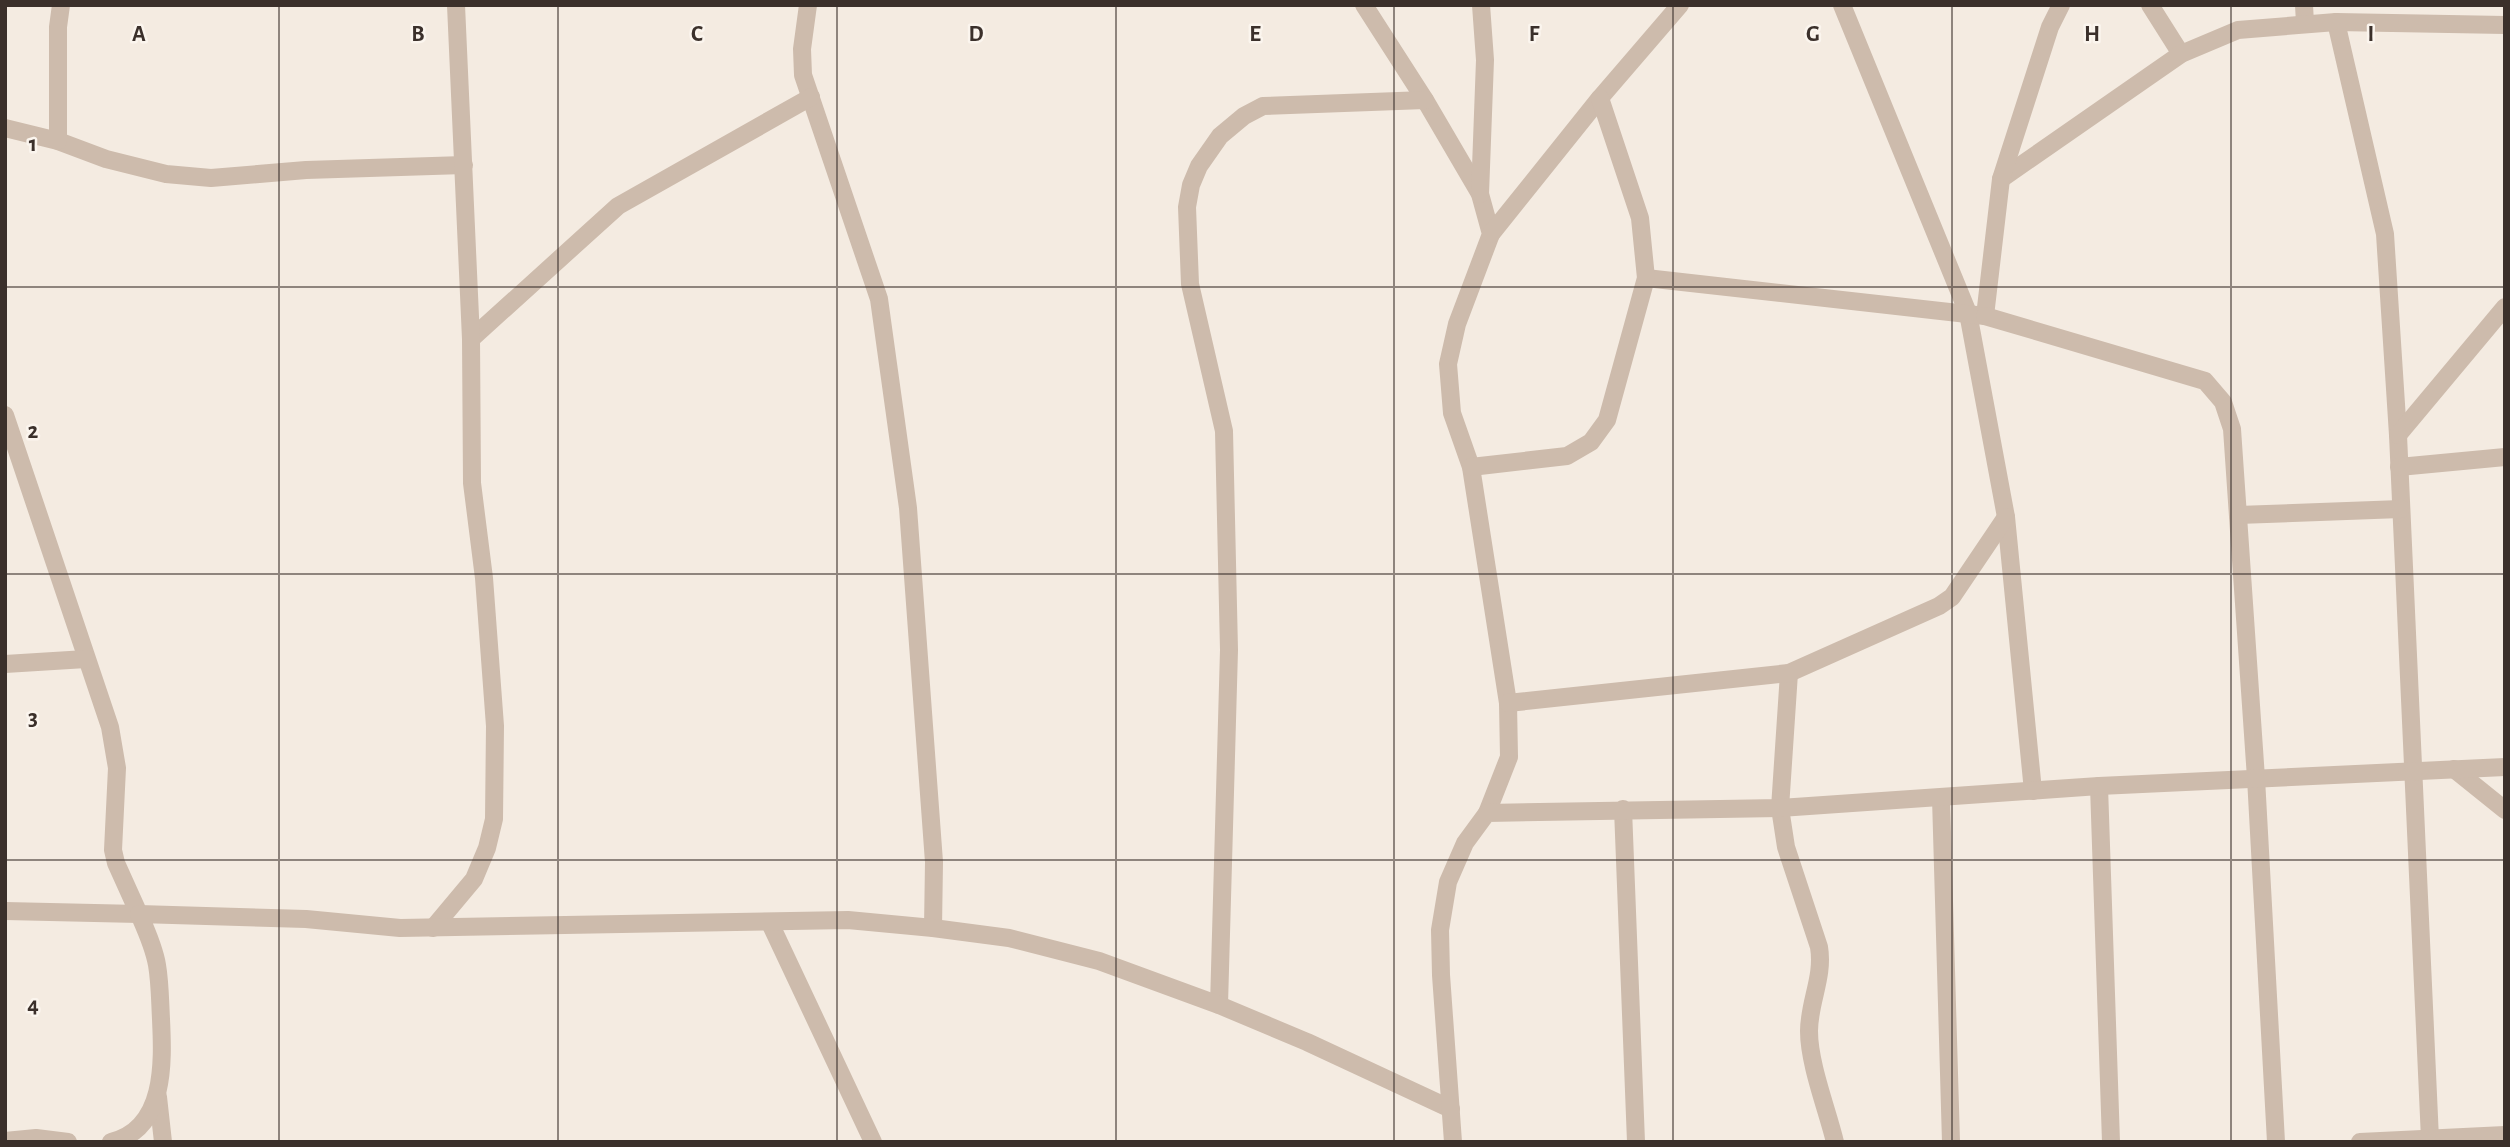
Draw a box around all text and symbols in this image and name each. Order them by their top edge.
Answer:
text: A [132,23,146,46]
text: B [411,23,425,46]
text: C [691,23,703,46]
text: D [968,23,984,46]
text: E [1249,23,1261,46]
text: F [1529,23,1540,46]
text: G [1806,23,1820,46]
text: H [2084,23,2100,46]
text: I [2368,23,2374,46]
text: 1 [29,133,37,156]
text: 2 [28,420,39,443]
text: 3 [28,707,38,730]
text: 4 [27,994,39,1017]

